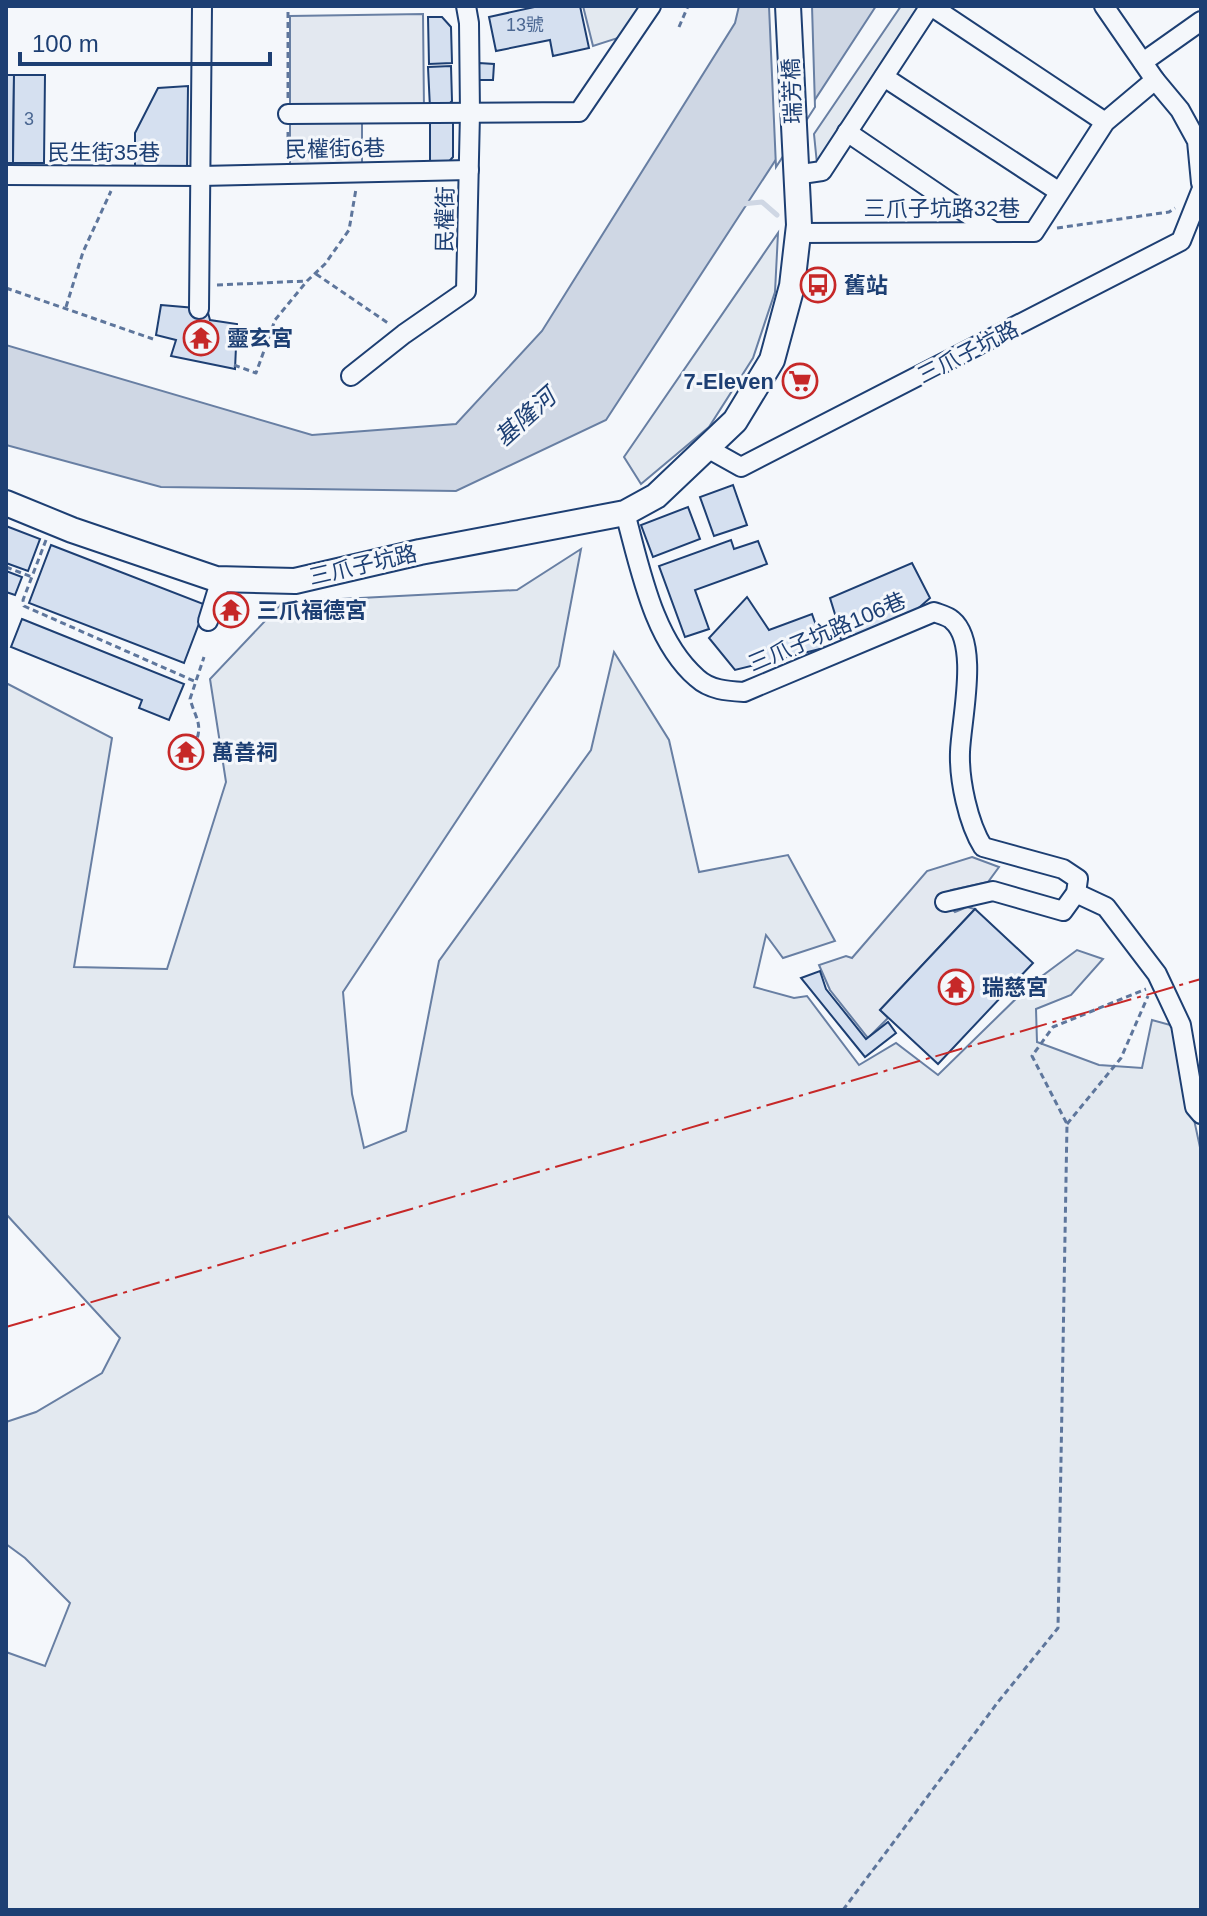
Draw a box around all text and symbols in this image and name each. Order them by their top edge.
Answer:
house number: 13號 [506,15,544,35]
scale bar [20,16,270,66]
text: 100 m [32,30,99,57]
street label: 瑞芳橋 [778,58,806,124]
house number: 3 [24,109,34,129]
street label: 民權街6巷 [285,136,385,162]
street label: 民生街35巷 [48,140,160,165]
street label: 民權街 [432,186,458,252]
street label: 三爪子坑路32巷 [864,196,1020,221]
bus stop icon: 舊站 [799,266,837,304]
place label: 舊站 [844,273,888,298]
street label: 三爪子坑路 [913,316,1023,388]
temple icon: 靈玄宮 [182,319,220,357]
place label: 靈玄宮 [227,326,293,351]
supermarket icon: 7-Eleven [781,362,819,400]
place label: 7-Eleven [684,369,774,394]
water label: 基隆河 [489,380,564,451]
street label: 三爪子坑路 [307,540,419,590]
street label: 三爪子坑路106巷 [744,588,910,676]
temple icon: 三爪福德宮 [212,591,250,629]
place label: 三爪福德宮 [257,598,367,623]
temple icon: 萬善祠 [167,733,205,771]
place label: 萬善祠 [212,740,278,765]
temple icon: 瑞慈宮 [937,968,975,1006]
place label: 瑞慈宮 [982,975,1048,1000]

